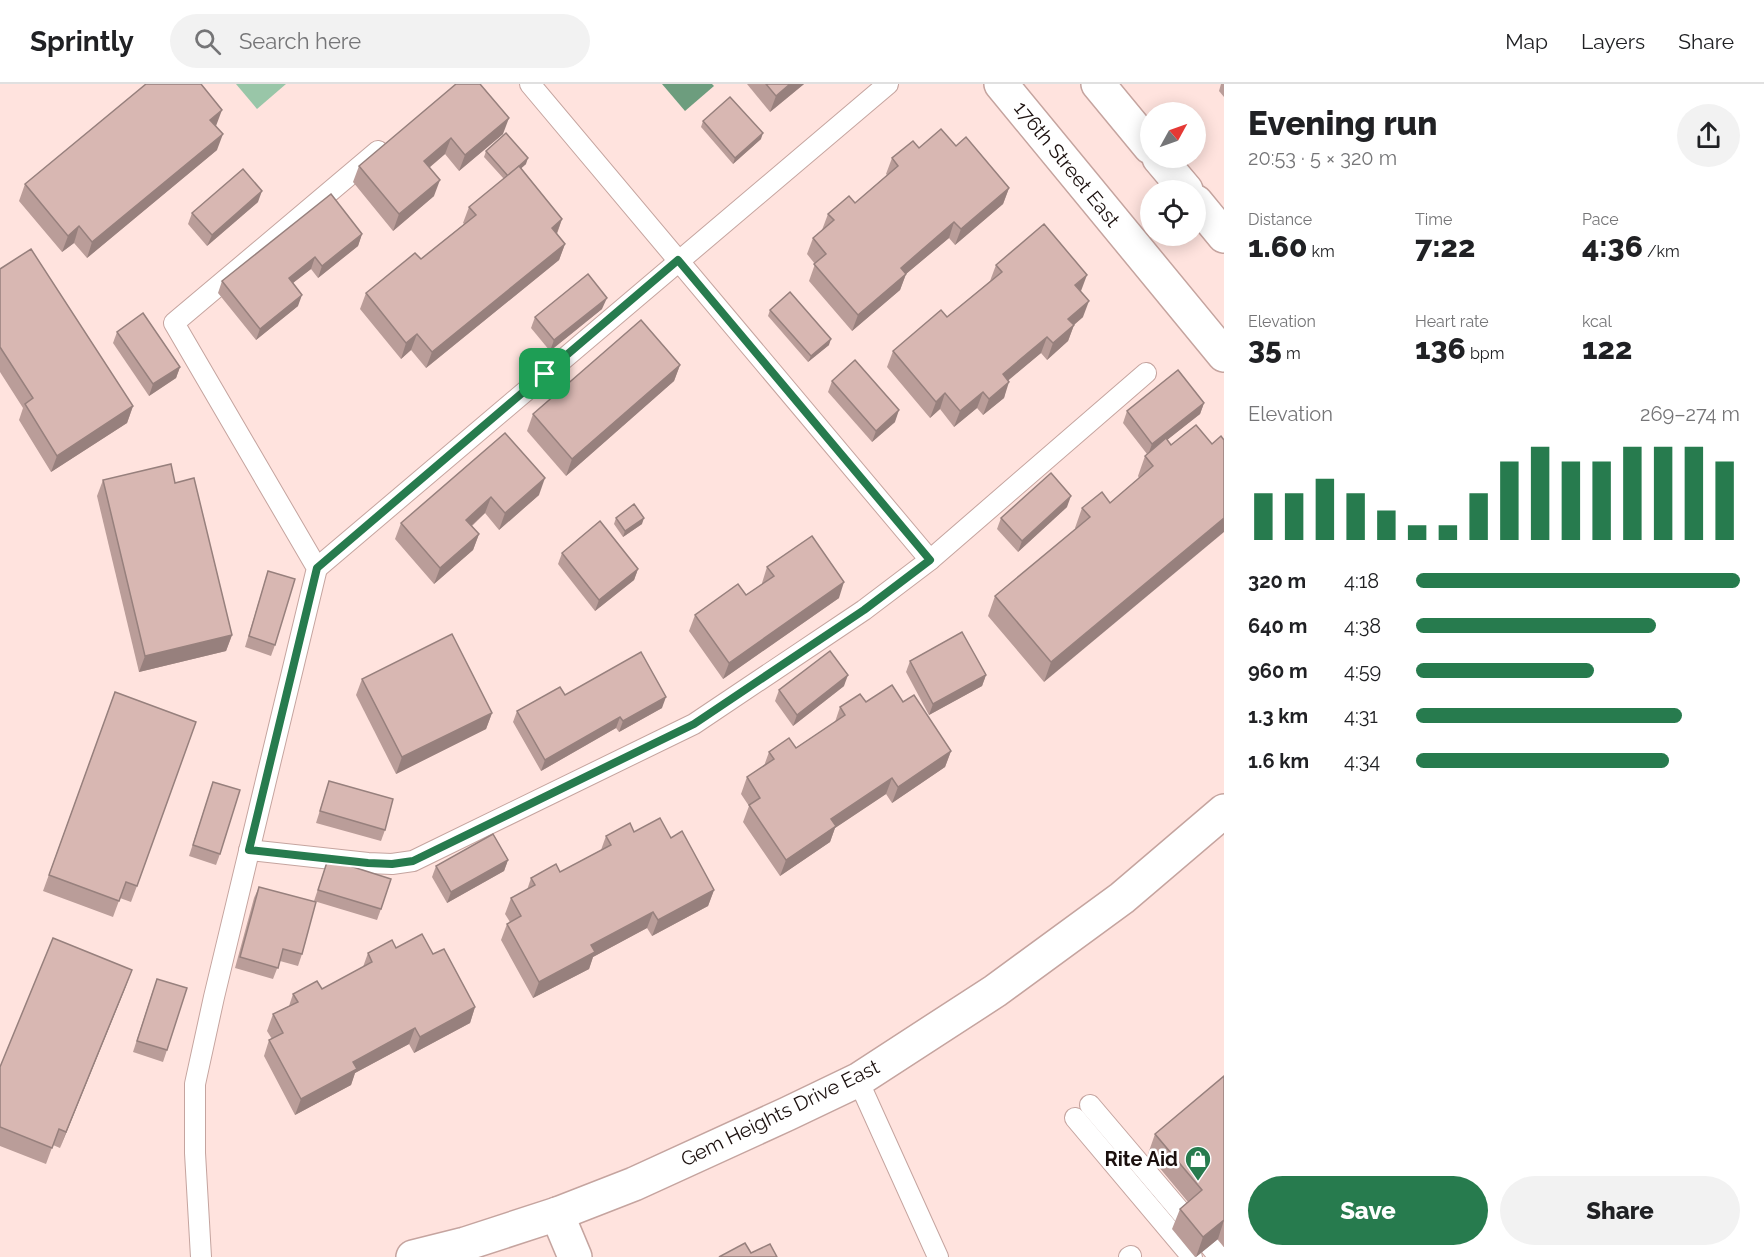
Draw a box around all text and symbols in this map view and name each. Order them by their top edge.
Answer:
search box [170,14,590,68]
text: Sprintly [30,25,134,58]
icon: search [191,25,224,58]
text: Search here [239,28,361,54]
text: Map [1505,29,1548,54]
text: Layers [1581,29,1645,54]
text: Share [1678,29,1734,54]
street label: 176th Street East [1009,96,1125,232]
north arrow [1140,102,1206,168]
map controls [1140,102,1206,246]
text: Evening run [1248,104,1438,143]
button: share [1677,104,1740,167]
text: 20:53 · 5 × 320 m [1248,146,1397,170]
button: locate [1140,180,1206,246]
text: Distance [1248,210,1312,229]
text: Time [1415,210,1452,229]
text: Pace [1582,210,1619,229]
text: 1.60 [1248,229,1307,264]
text: 7:22 [1415,229,1475,264]
text: 4:36 [1582,229,1643,264]
text: km [1307,242,1335,261]
text: /km [1643,242,1680,261]
text: Elevation [1248,312,1316,331]
text: Heart rate [1415,312,1489,331]
text: kcal [1582,312,1612,331]
text: 35 [1248,331,1282,366]
text: 136 [1415,331,1466,366]
text: 122 [1582,331,1632,366]
text: m [1282,344,1301,363]
text: bpm [1466,344,1504,363]
pin [519,348,570,399]
icon: arrive [528,357,561,390]
text: Elevation [1248,402,1333,426]
text: 269–274 m [1640,402,1740,426]
text: 320 m [1248,569,1306,593]
text: 4:18 [1344,569,1379,593]
text: 640 m [1248,614,1307,638]
text: 4:38 [1344,614,1381,638]
text: 960 m [1248,659,1308,683]
text: 4:59 [1344,659,1381,683]
text: 1.3 km [1248,704,1308,728]
text: 4:31 [1344,704,1378,728]
text: 1.6 km [1248,749,1309,773]
text: 4:34 [1344,749,1380,773]
street label: Gem Heights Drive East [677,1054,883,1172]
shop icon: Rite Aid [1183,1144,1213,1182]
place label: Rite Aid [1105,1147,1178,1171]
button: Save [1248,1176,1488,1245]
button: Share [1500,1176,1740,1245]

